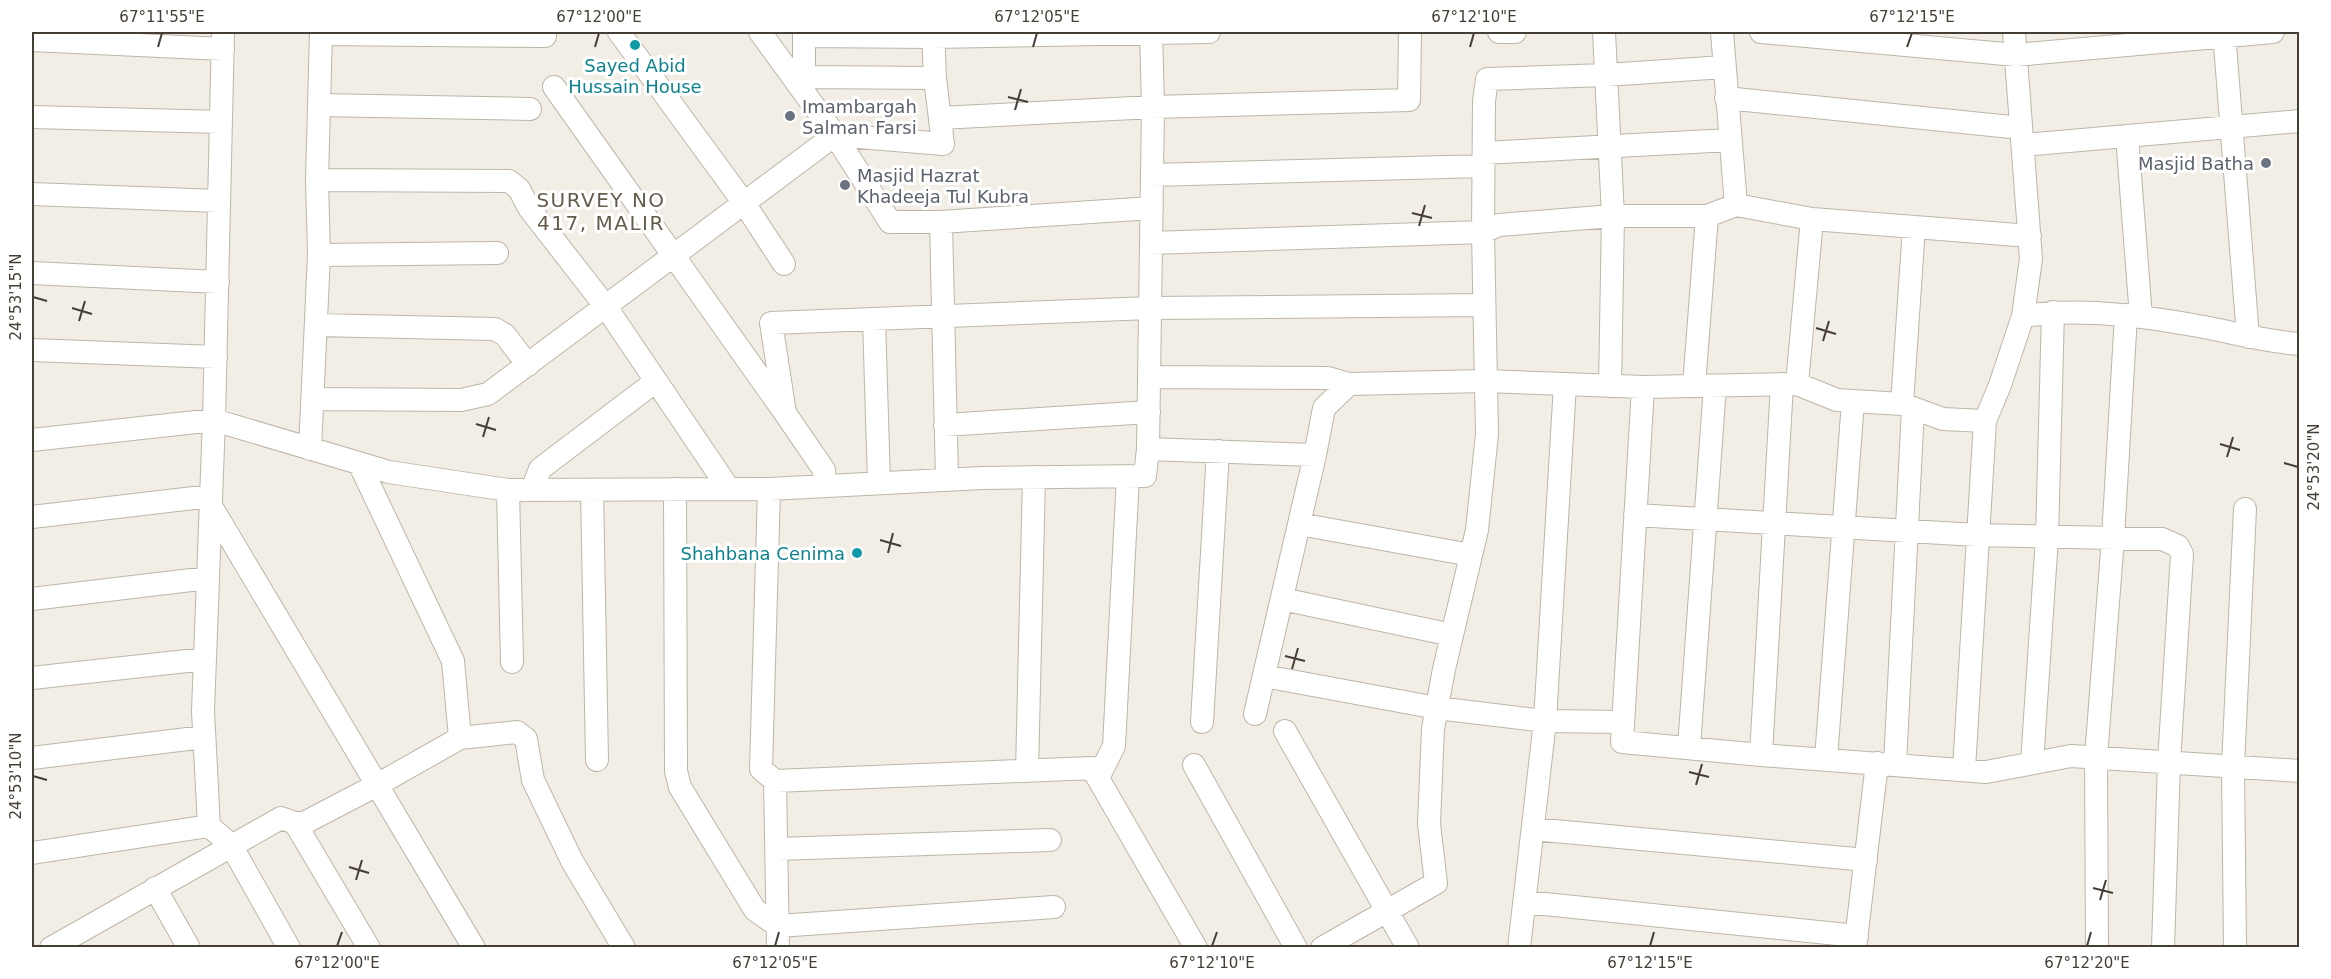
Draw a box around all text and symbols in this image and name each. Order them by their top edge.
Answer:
text: 67°11'55"E [119,8,205,26]
text: 67°12'00"E [556,8,642,26]
text: 67°12'05"E [994,8,1080,26]
text: 67°12'10"E [1431,8,1517,26]
text: 67°12'15"E [1869,8,1955,26]
marker: Sayed Abid Hussain House [628,38,642,52]
place label: Sayed Abid Hussain House [568,55,702,97]
place label: Imambargah Salman Farsi [802,96,917,138]
marker: Imambargah Salman Farsi [783,109,797,123]
place label: Masjid Batha [2138,153,2254,174]
marker: Masjid Batha [2259,156,2273,170]
place label: Masjid Hazrat Khadeeja Tul Kubra [857,165,1029,207]
marker: Masjid Hazrat Khadeeja Tul Kubra [838,178,852,192]
district label: SURVEY NO 417, MALIR [536,188,666,235]
text: 24°53'15"N [7,253,25,341]
text: 24°53'20"N [2305,423,2323,511]
place label: Shahbana Cenima [680,543,845,564]
marker: Shahbana Cenima [850,546,864,560]
text: 24°53'10"N [7,732,25,820]
text: 67°12'00"E [294,954,380,972]
text: 67°12'05"E [732,954,818,972]
text: 67°12'10"E [1169,954,1255,972]
text: 67°12'15"E [1607,954,1693,972]
text: 67°12'20"E [2044,954,2130,972]

